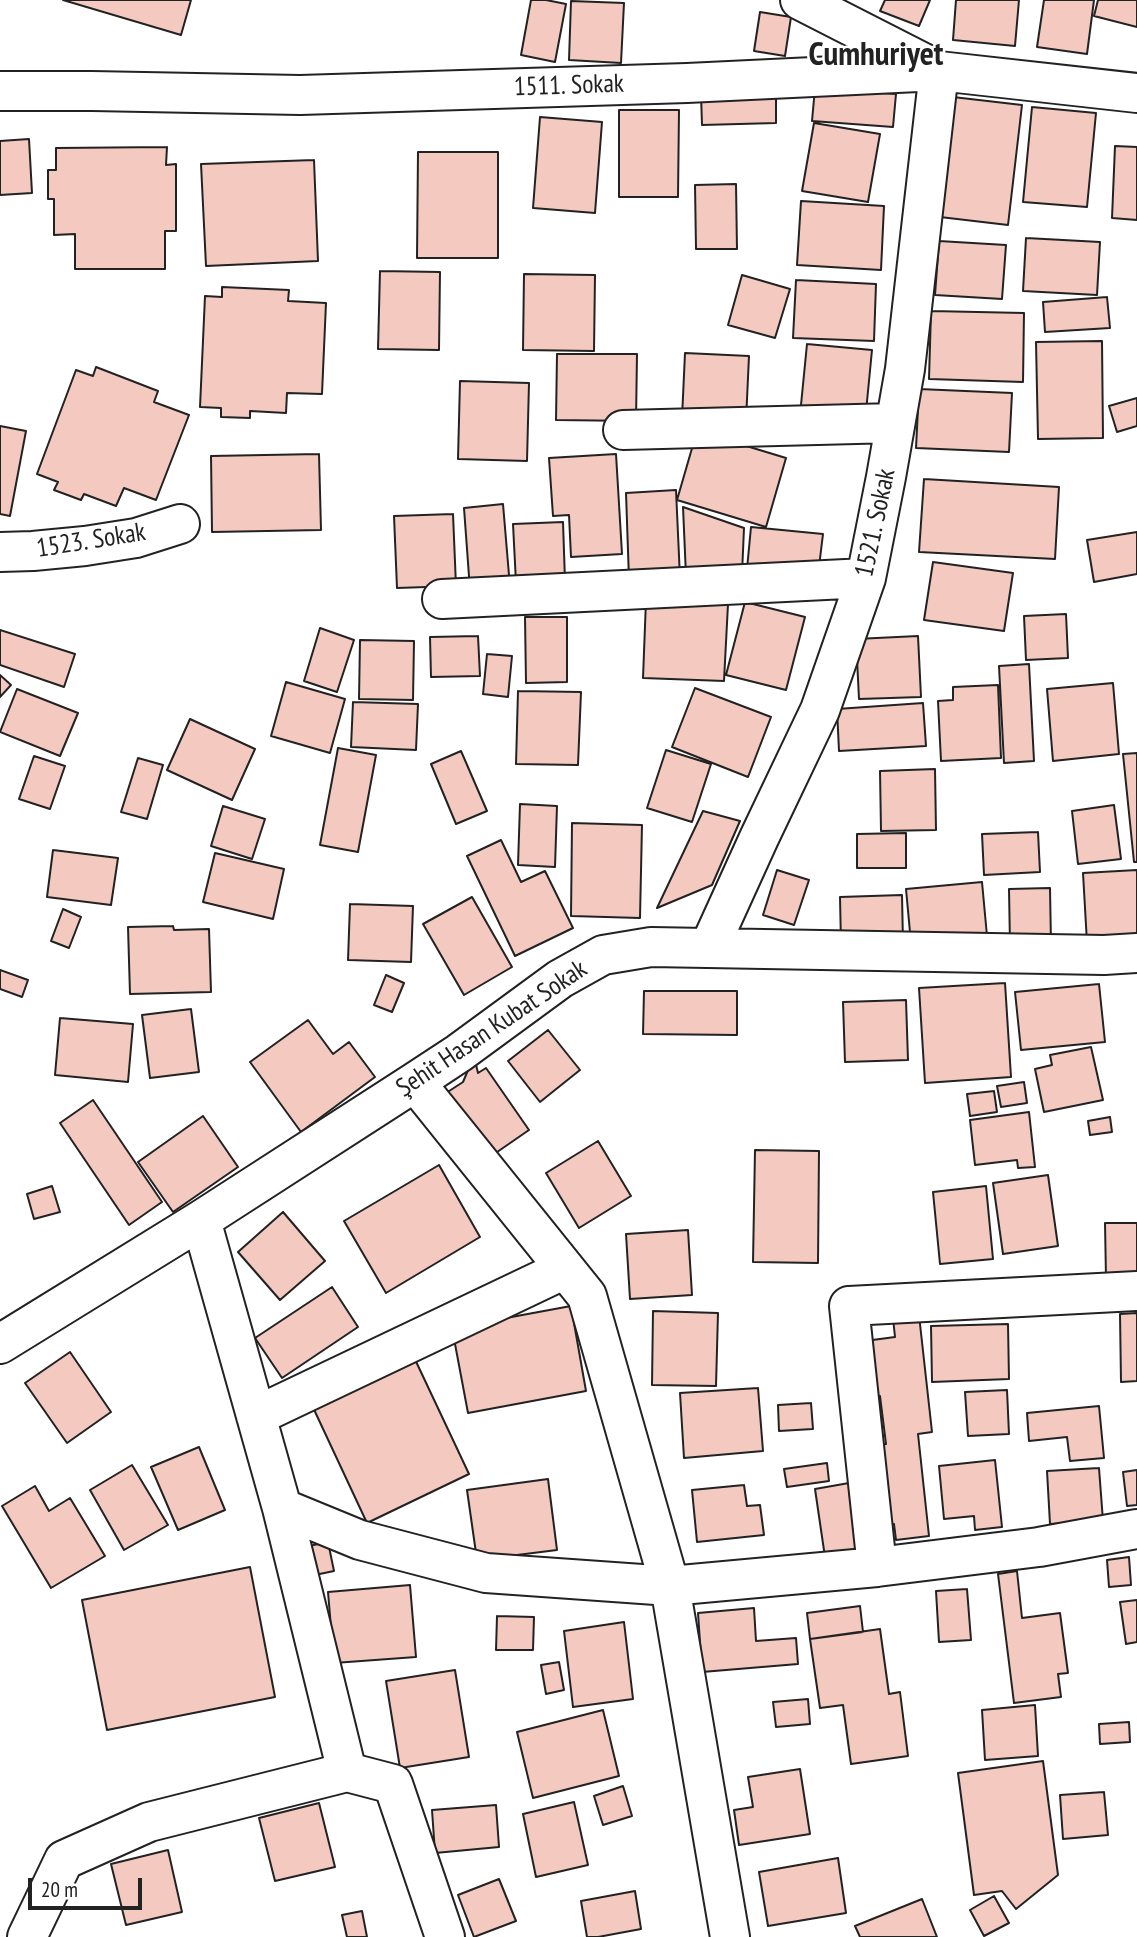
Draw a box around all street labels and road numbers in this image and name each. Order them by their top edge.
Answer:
street label: 1511. Sokak [514,68,624,104]
street label: 1521. Sokak [849,466,903,580]
street label: 1523. Sokak [34,517,148,565]
street label: Şehit Hasan Kubat Sokak [391,954,593,1104]

